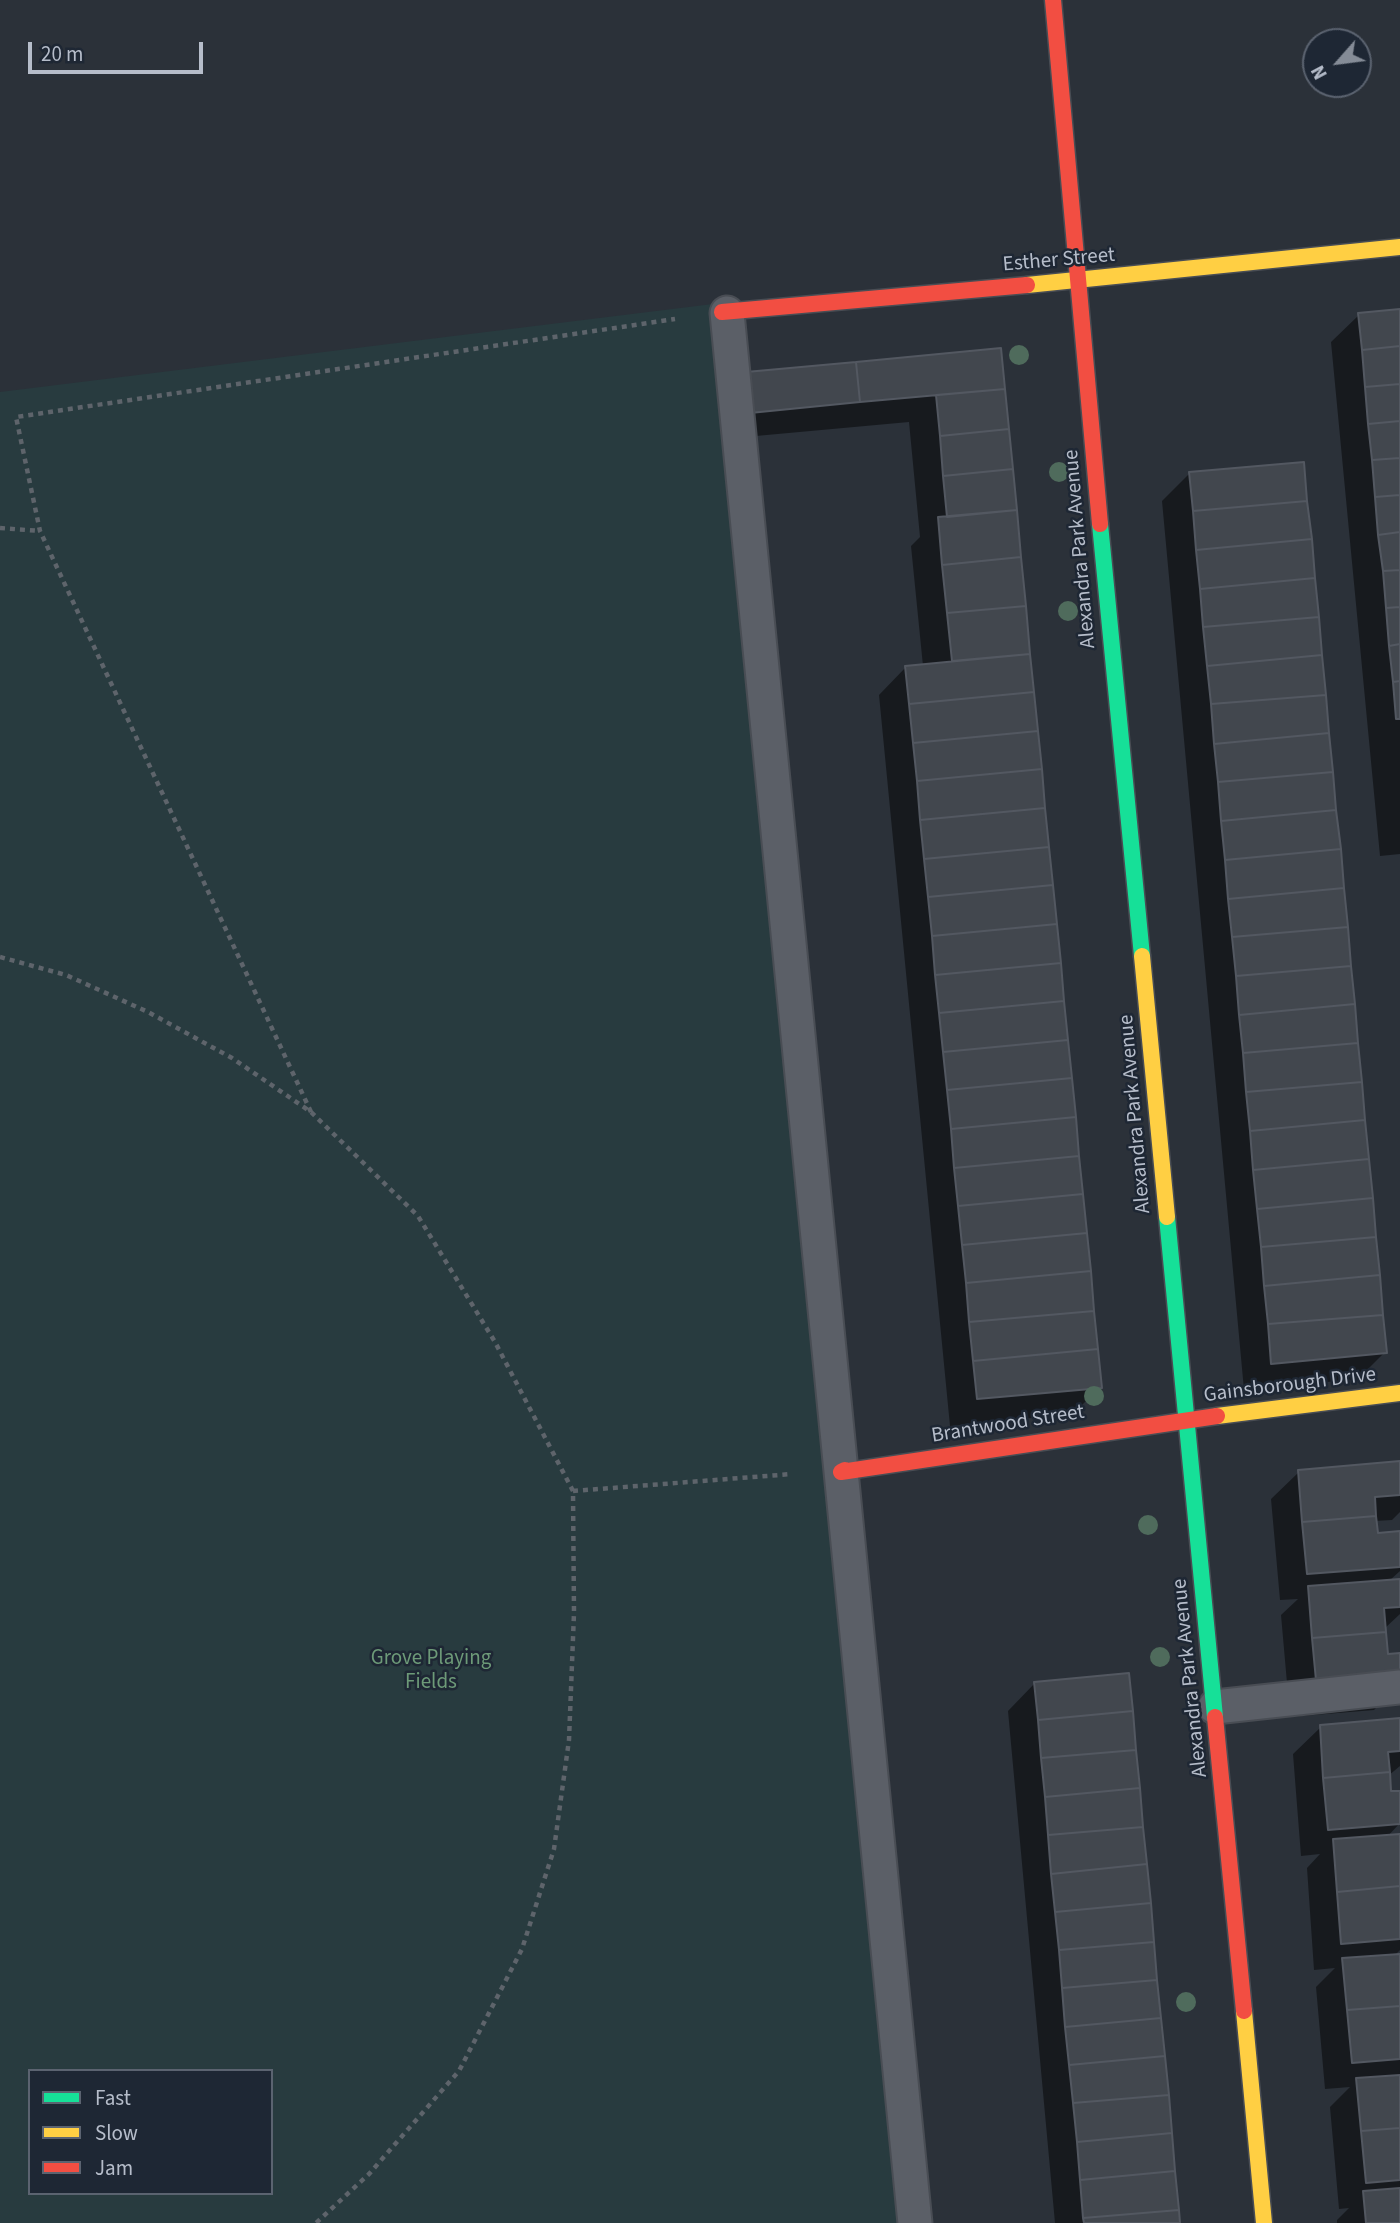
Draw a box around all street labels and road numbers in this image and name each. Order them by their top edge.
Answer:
street label: Esther Street [1002,244,1116,278]
street label: Alexandra Park Avenue [1060,448,1102,650]
street label: Alexandra Park Avenue [1115,1013,1157,1215]
street label: Gainsborough Drive [1202,1363,1378,1409]
street label: Brantwood Street [930,1400,1086,1450]
street label: Alexandra Park Avenue [1168,1577,1214,1779]

